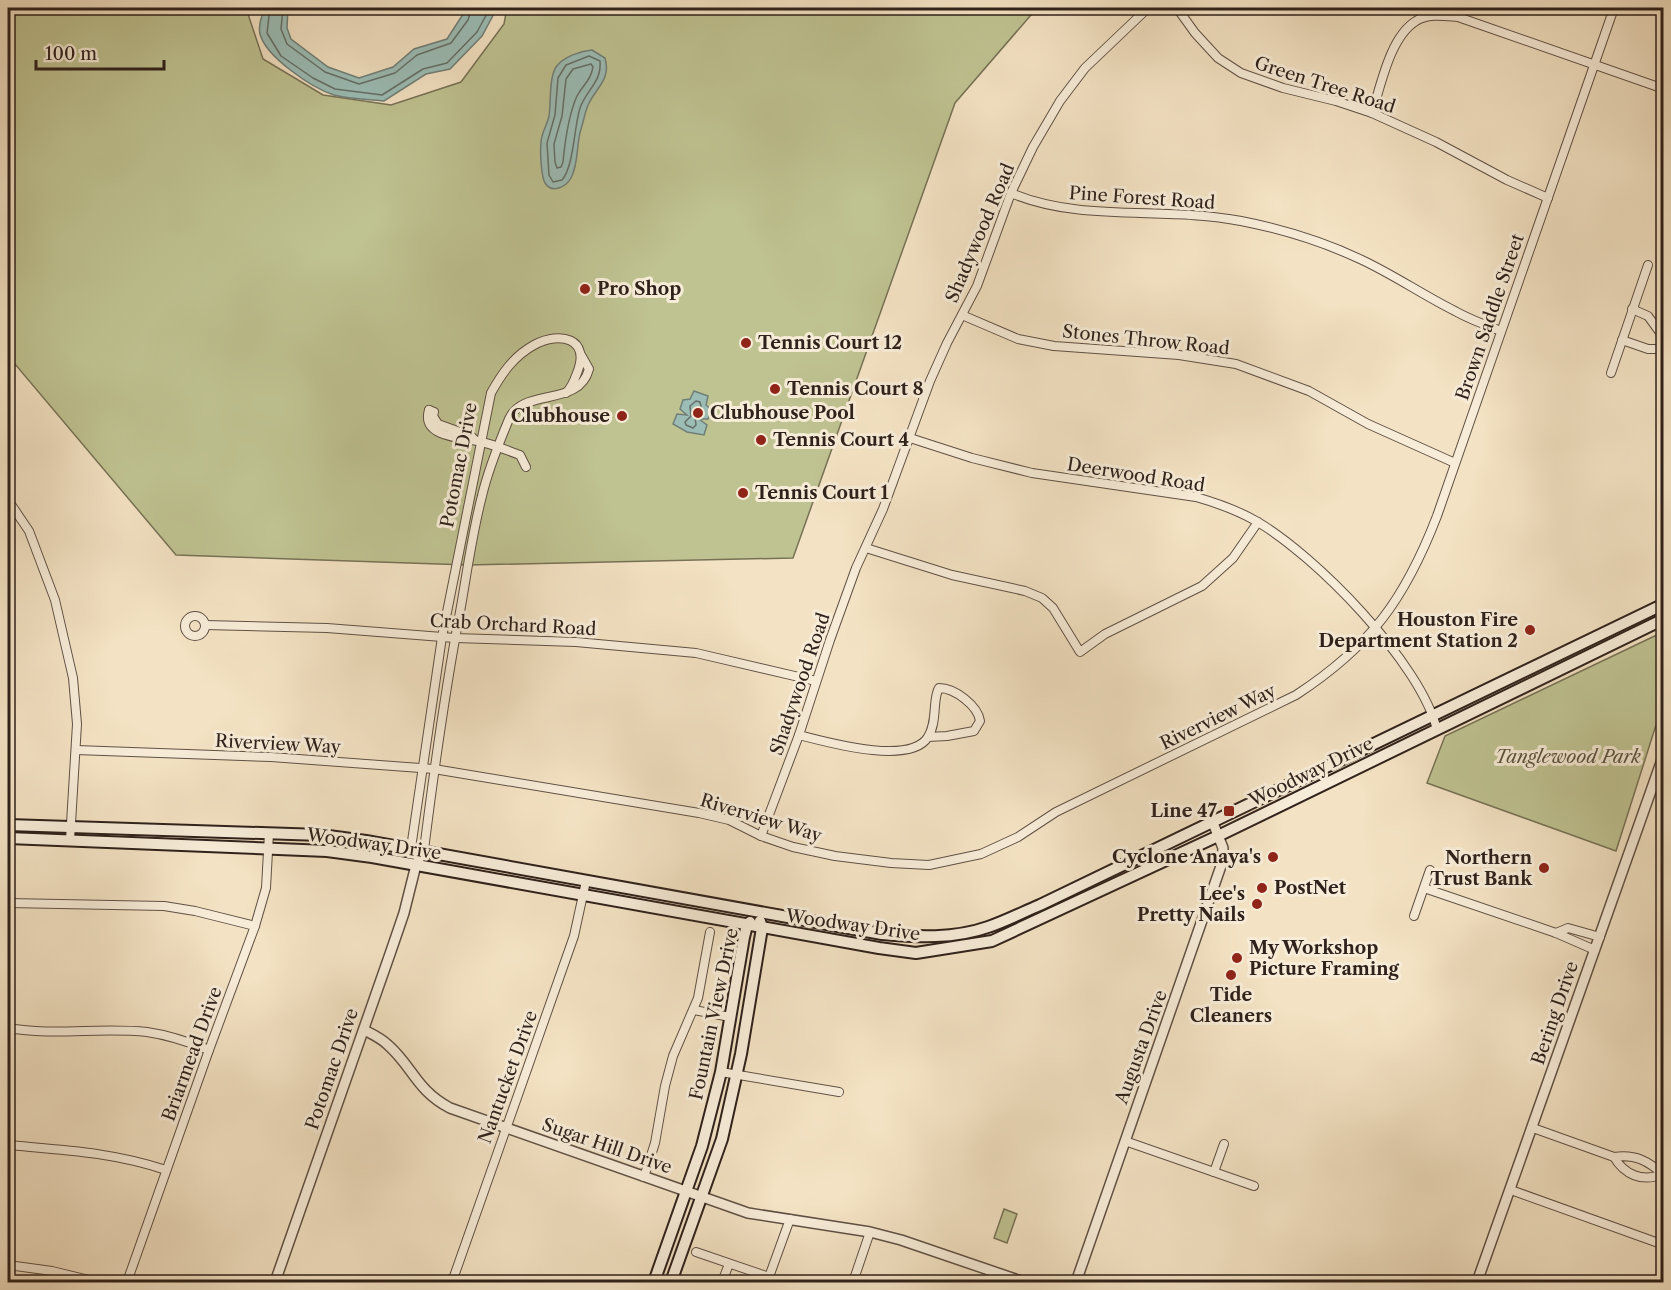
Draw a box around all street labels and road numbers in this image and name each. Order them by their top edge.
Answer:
street label: Green Tree Road [1252,52,1398,118]
street label: Shadywood Road [941,160,1019,306]
street label: Pine Forest Road [1068,182,1216,214]
street label: Brown Saddle Street [1451,230,1529,403]
street label: Stones Throw Road [1061,320,1231,360]
street label: Potomac Drive [436,400,482,530]
street label: Deerwood Road [1066,453,1206,497]
street label: Crab Orchard Road [429,610,597,640]
street label: Shadywood Road [765,610,835,758]
street label: Riverview Way [1157,679,1280,754]
street label: Riverview Way [215,730,342,758]
street label: Woodway Drive [1244,732,1377,812]
street label: Riverview Way [698,789,825,847]
street label: Woodway Drive [304,824,443,864]
street label: Woodway Drive [783,905,922,945]
street label: Fountain View Drive [685,926,743,1102]
street label: Bering Drive [1527,958,1583,1068]
street label: Briarmead Drive [157,984,227,1124]
street label: Augusta Drive [1110,987,1172,1108]
street label: Potomac Drive [301,1005,363,1133]
street label: Nantucket Drive [474,1008,542,1146]
street label: Sugar Hill Drive [539,1113,675,1179]

